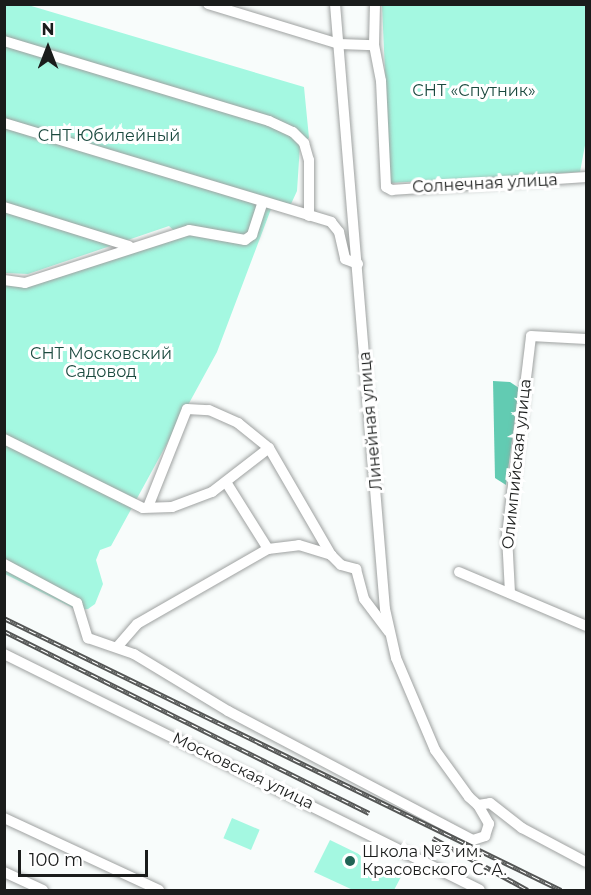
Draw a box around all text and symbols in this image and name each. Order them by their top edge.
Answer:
north arrow [18,18,78,78]
text: N [42,20,54,39]
park label: СНТ «Спутник» [412,81,536,101]
park label: СНТ Юбилейный [38,126,180,146]
street label: Солнечная улица [412,171,558,197]
park label: СНТ Московский Садовод [30,344,172,382]
street label: Линейная улица [355,351,387,491]
street label: Олимпийская улица [499,378,535,550]
street label: Московская улица [169,728,317,814]
scale bar [21,838,152,876]
place label: Школа №3 им. Красовского С. А. [362,842,507,880]
text: 100 m [29,849,83,871]
marker: Школа №3 им. Красовского С. А. [343,854,357,868]

